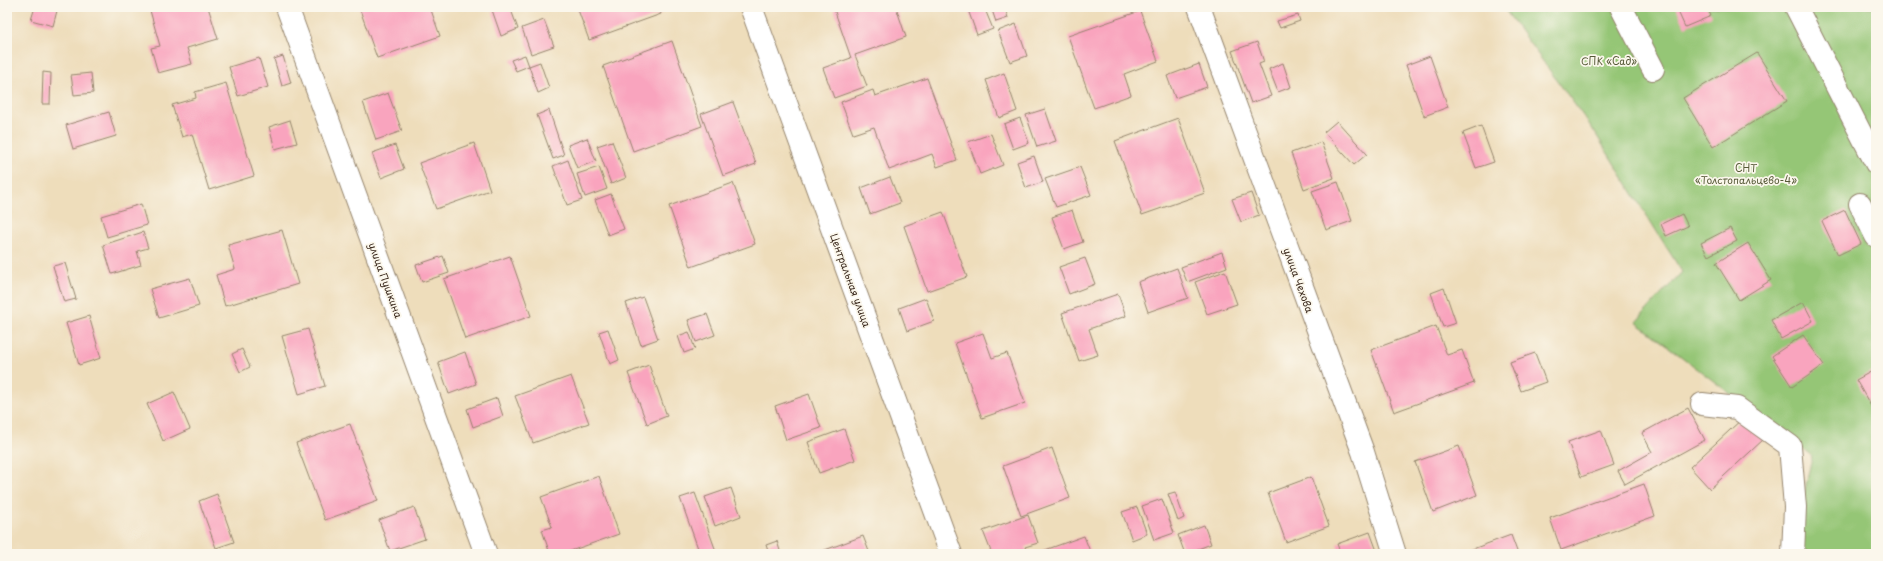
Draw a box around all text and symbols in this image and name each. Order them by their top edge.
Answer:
park label: СПК «Сад» [1581,53,1637,68]
park label: СНТ «Толстопальцево-4» [1695,160,1797,187]
street label: Центральная улица [827,231,875,330]
street label: улица Пушкина [364,240,407,321]
street label: улица Чехова [1280,245,1318,315]

